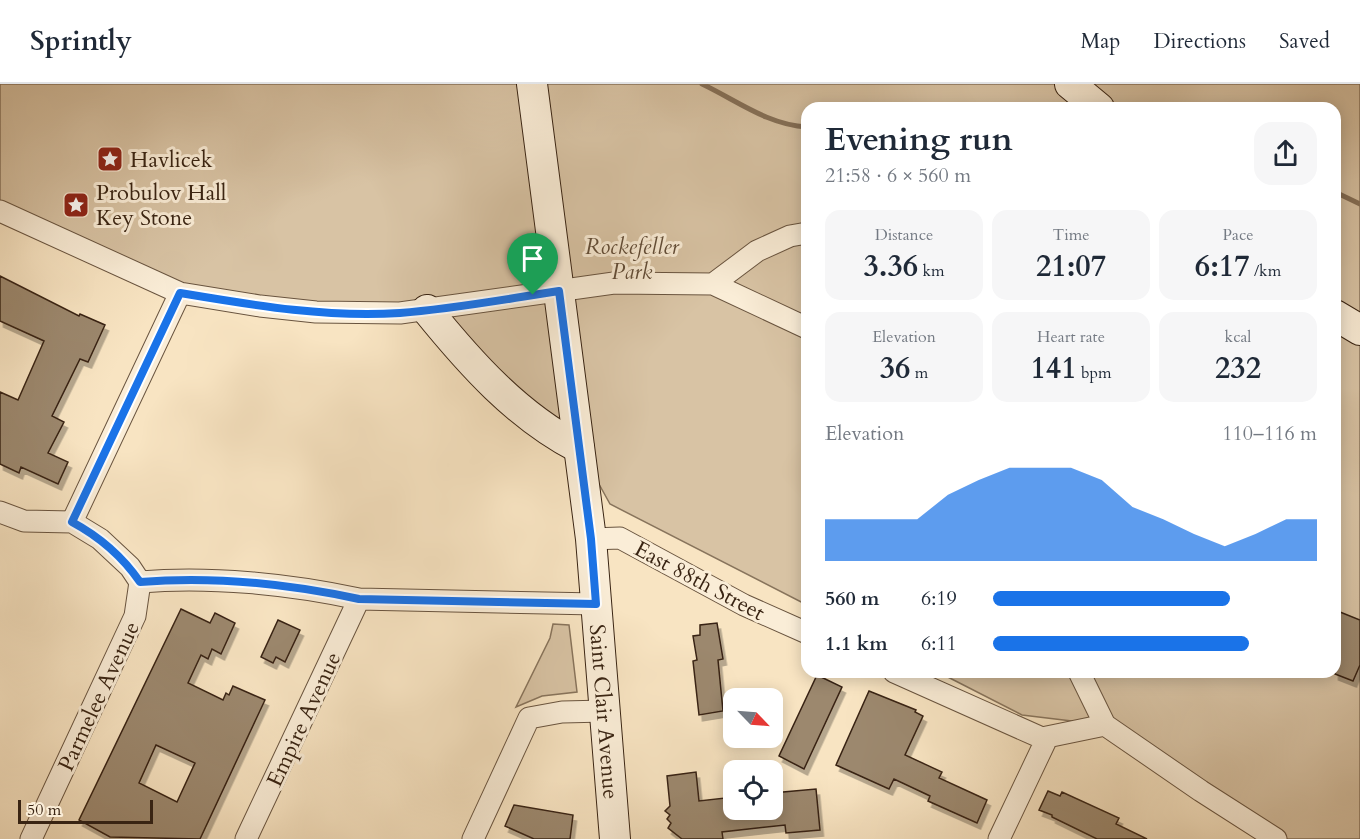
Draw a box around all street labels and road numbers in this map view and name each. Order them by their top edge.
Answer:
street label: East 88th Street [629,534,770,628]
street label: Parmelee Avenue [51,617,147,776]
street label: Saint Clair Avenue [582,623,626,800]
street label: Empire Avenue [260,647,348,792]

